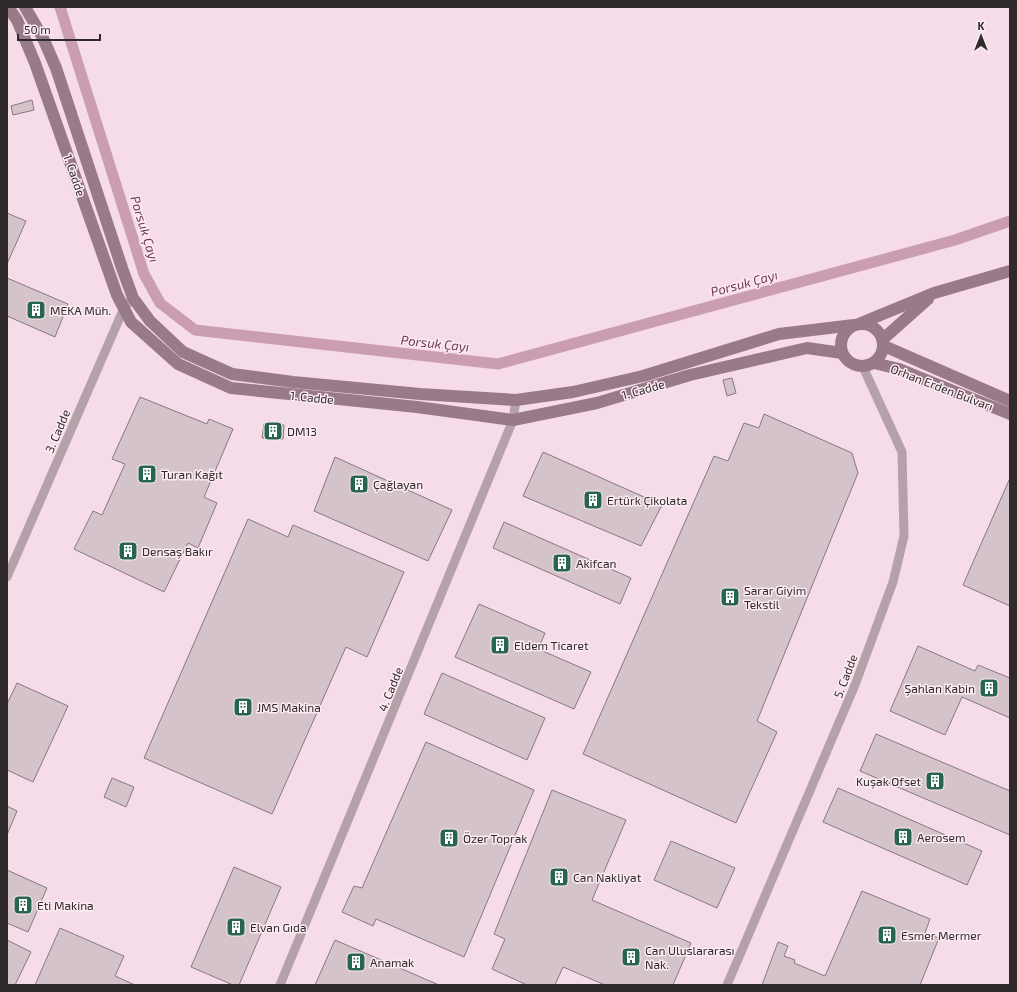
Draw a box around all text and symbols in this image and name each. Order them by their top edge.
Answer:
scale bar [18,16,100,42]
north arrow [961,16,1001,56]
text: K [978,19,985,32]
text: 50 m [24,22,51,36]
street label: 1. Cadde [61,152,89,198]
water label: Porsuk Çayı [126,194,163,264]
water label: Porsuk Çayı [709,266,780,301]
building icon: MEKA Müh. [25,299,47,321]
place label: MEKA Müh. [50,303,111,317]
water label: Porsuk Çayı [400,331,470,356]
street label: Orhan Erden Bulvarı [889,361,995,413]
street label: 1. Cadde [620,376,666,402]
street label: 1. Cadde [289,388,335,406]
street label: 3. Cadde [42,407,72,455]
building icon: DM13 [262,420,284,442]
place label: DM13 [287,424,317,438]
building icon: Turan Kağıt [136,463,158,485]
place label: Turan Kağıt [161,467,223,481]
building icon: Çağlayan [348,473,370,495]
place label: Çağlayan [373,477,423,492]
building icon: Ertürk Çikolata [582,489,604,511]
place label: Ertürk Çikolata [607,493,687,508]
building icon: Densaş Bakır [117,540,139,562]
place label: Densaş Bakır [142,544,213,559]
building icon: Akifcan [551,552,573,574]
place label: Akifcan [576,556,616,570]
place label: Sarar Giyim Tekstil [744,583,806,611]
building icon: Sarar Giyim Tekstil [719,586,741,608]
building icon: Eldem Ticaret [489,634,511,656]
place label: Eldem Ticaret [514,638,589,652]
street label: 5. Cadde [830,652,860,700]
street label: 4. Cadde [375,665,405,713]
building icon: Şahlan Kabin [978,677,1000,699]
place label: Şahlan Kabin [904,681,975,697]
building icon: JMS Makina [232,696,254,718]
place label: JMS Makina [257,700,321,714]
building icon: Kuşak Ofset [924,770,946,792]
place label: Kuşak Ofset [856,774,921,789]
building icon: Aerosem [892,826,914,848]
building icon: Özer Toprak [438,827,460,849]
place label: Aerosem [917,830,965,844]
place label: Özer Toprak [463,831,527,845]
building icon: Can Nakliyat [548,866,570,888]
place label: Can Nakliyat [573,870,642,884]
building icon: Eti Makina [12,894,34,916]
place label: Eti Makina [37,898,94,912]
building icon: Elvan Gıda [225,916,247,938]
place label: Elvan Gıda [250,920,307,934]
building icon: Esmer Mermer [876,924,898,946]
place label: Esmer Mermer [901,928,982,942]
place label: Can Uluslararası Nak. [645,943,735,971]
building icon: Can Uluslararası Nak. [620,946,642,968]
building icon: Anamak [345,951,367,973]
place label: Anamak [370,955,414,969]

